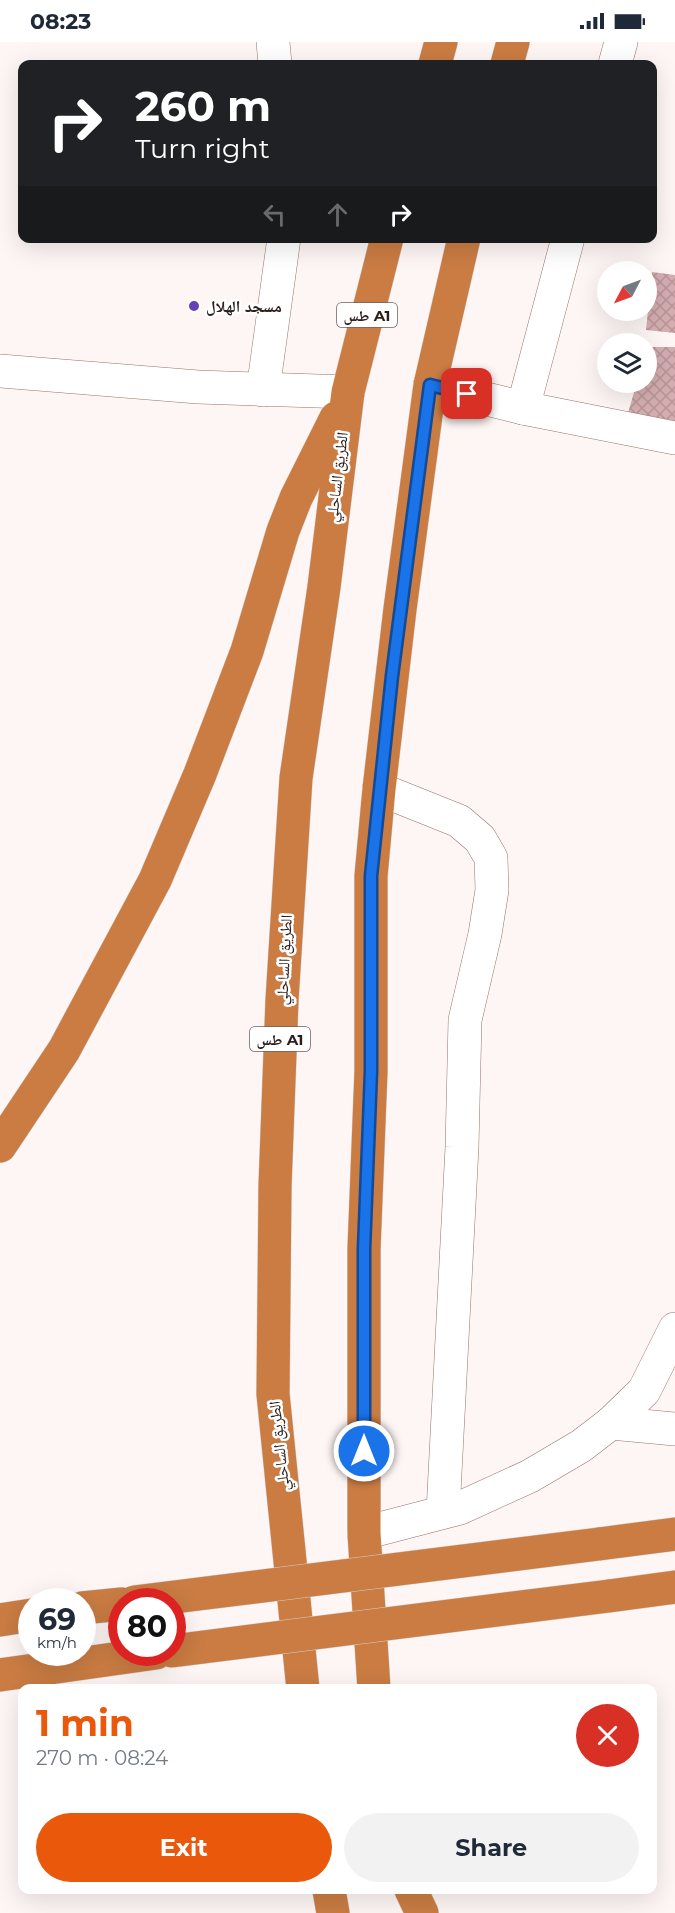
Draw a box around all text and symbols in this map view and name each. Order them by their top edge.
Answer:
text: 08:23 [30,8,91,35]
text: 260 m [135,80,271,132]
icon: right [36,84,114,162]
text: Turn right [135,132,270,165]
icon: left [258,198,291,231]
icon: ahead [321,198,354,231]
icon: right [384,198,417,231]
north arrow [597,261,657,321]
map controls [597,261,657,393]
place label: مسجد الهلال [206,297,282,316]
marker: مسجد الهلال [187,299,201,313]
road number: طس A1 [337,303,397,327]
button: layers [597,333,657,393]
pin [441,368,492,419]
icon: arrive [450,377,483,410]
street label: الطريق الساحلي [322,431,355,524]
street label: الطريق الساحلي [272,914,299,1006]
road number: طس A1 [250,1027,310,1051]
street label: الطريق الساحلي [265,1400,296,1492]
position arrow [332,1419,396,1483]
speed limit sign: 80 [108,1588,186,1666]
text: 69 [38,1601,76,1638]
text: km/h [37,1633,77,1652]
text: 1 min [36,1701,134,1745]
button: close [576,1704,639,1767]
text: 270 m · 08:24 [36,1746,168,1770]
button: Exit [36,1813,332,1882]
button: Share [344,1813,639,1882]

